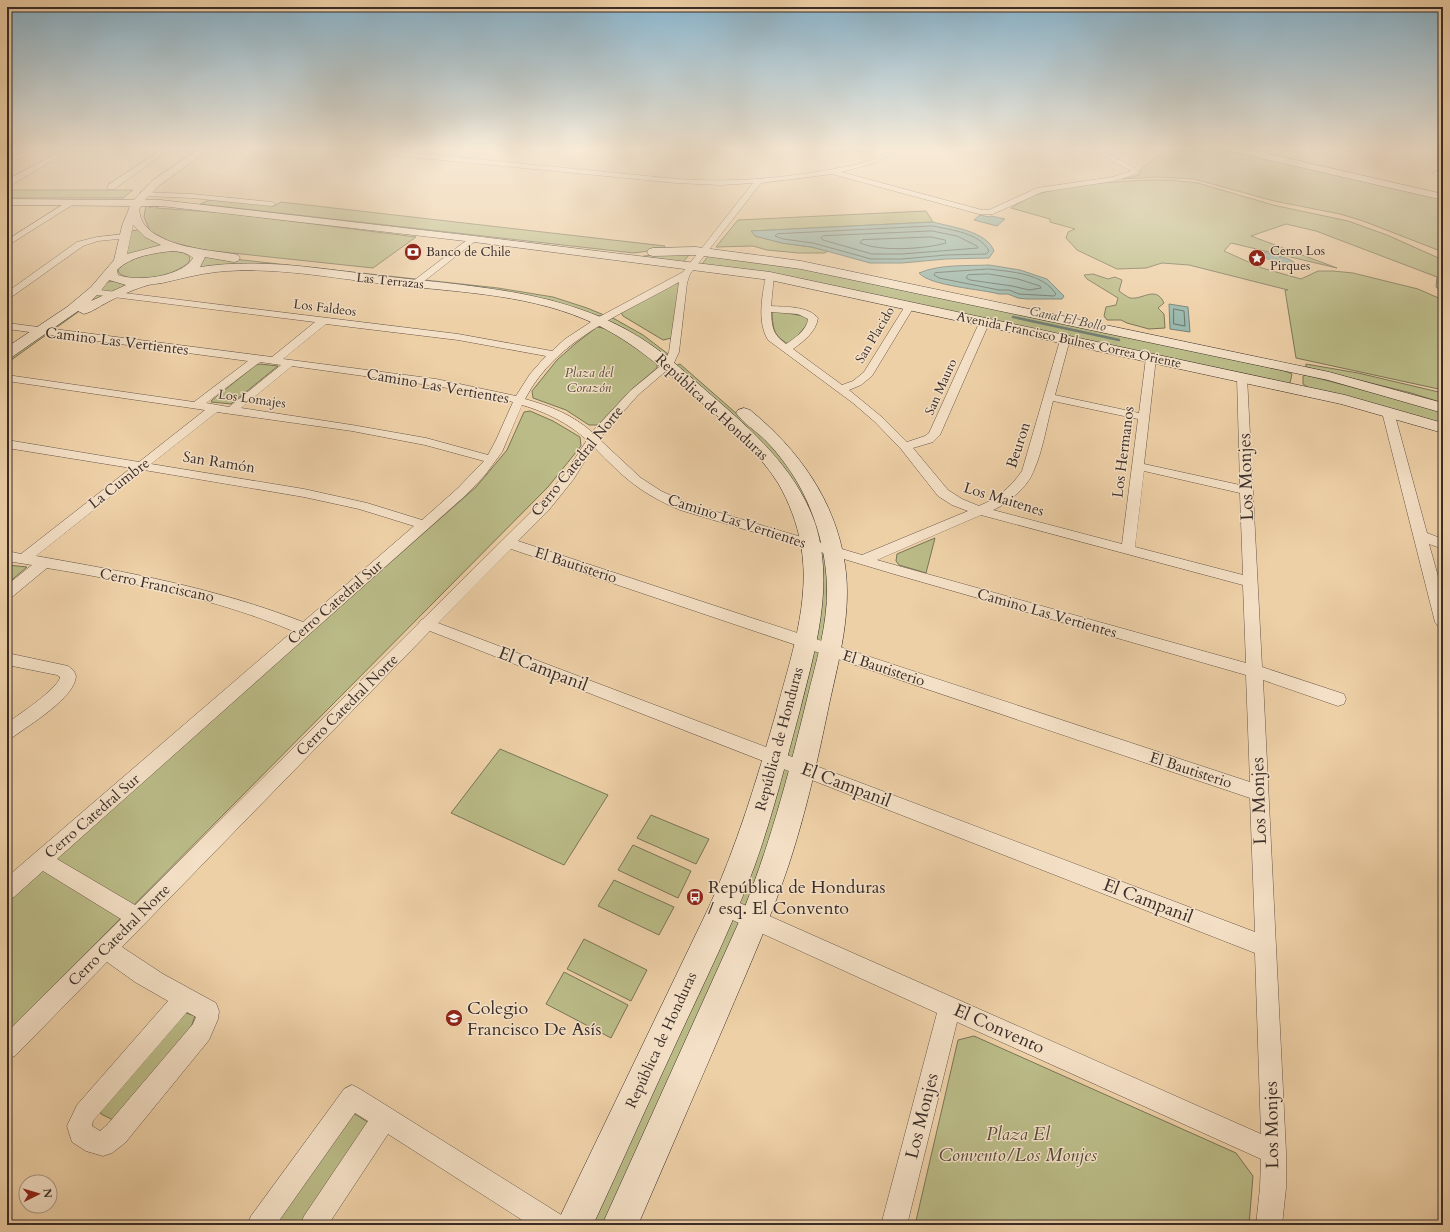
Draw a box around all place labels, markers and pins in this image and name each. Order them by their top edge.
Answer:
bank icon: Banco de Chile [403,242,423,262]
place label: Cerro Los Pirques [1270,242,1325,275]
place label: Banco de Chile [426,243,511,261]
place icon: Cerro Los Pirques [1247,248,1267,268]
place label: República de Honduras / esq. El Convento [708,875,886,921]
bus stop icon: República de Honduras / esq. El Convento [685,887,705,907]
place label: Colegio Francisco De Asís [467,996,601,1042]
school or university icon: Colegio Francisco De Asís [444,1008,464,1028]

